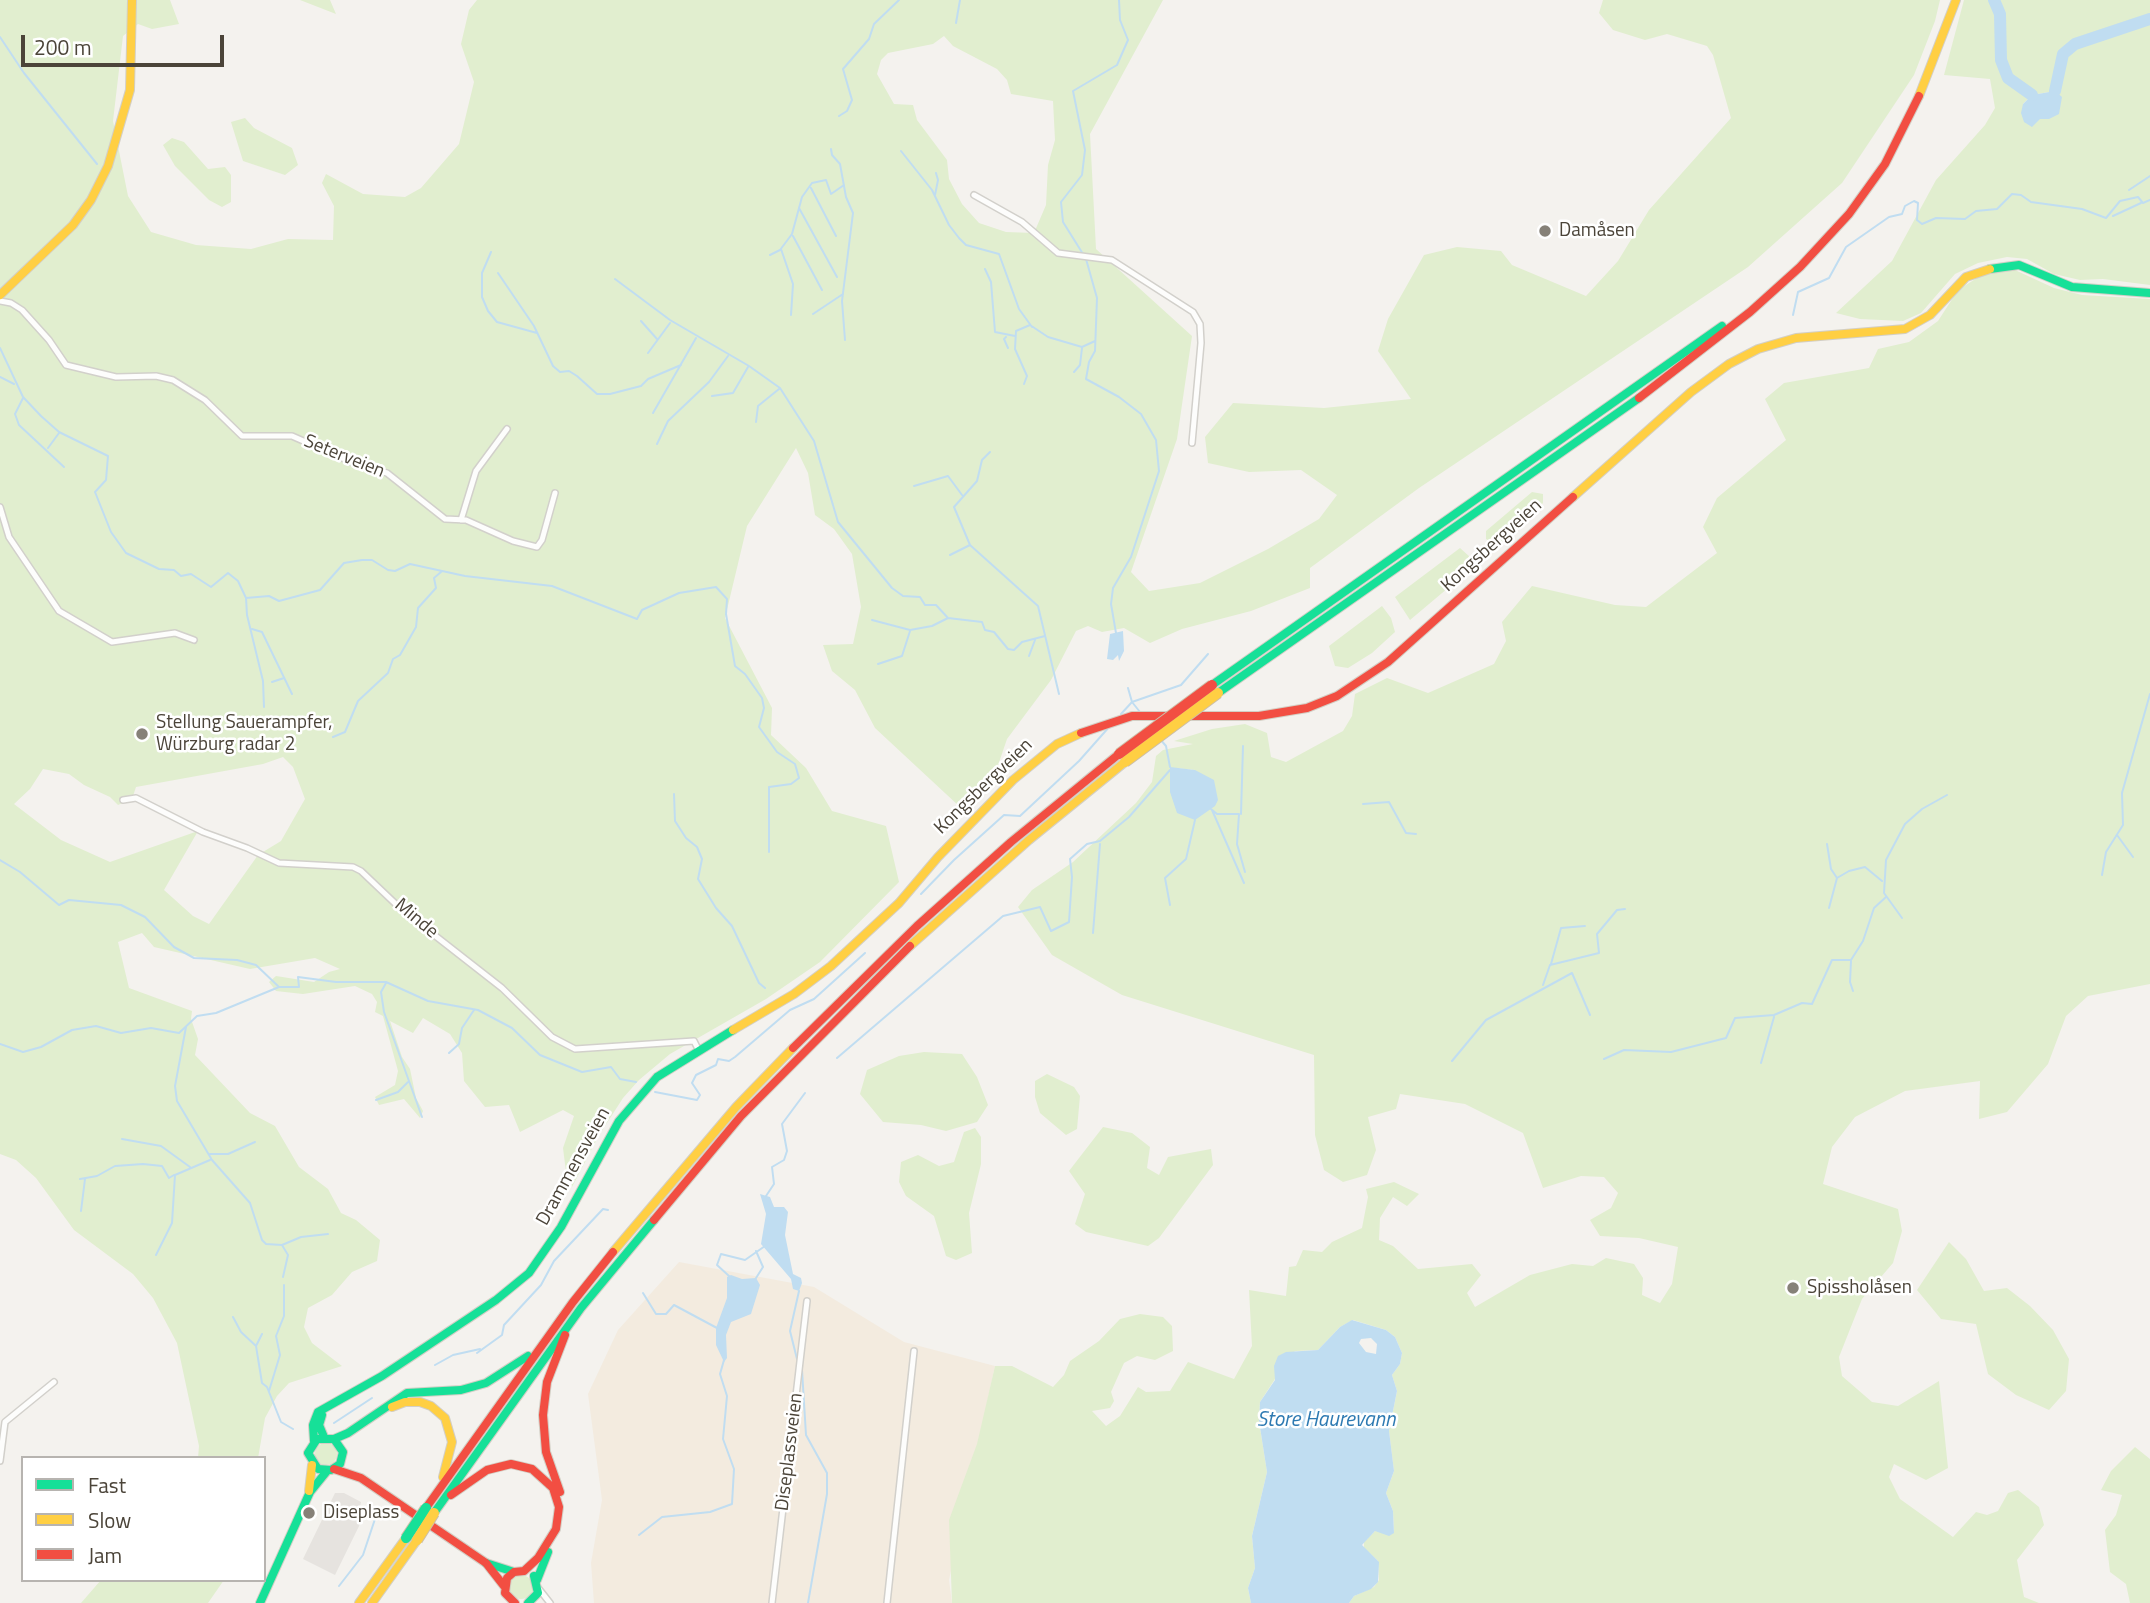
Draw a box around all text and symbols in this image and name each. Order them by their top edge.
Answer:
scale bar [24,21,228,65]
text: 200 m [34,31,91,63]
place label: Damåsen [1559,220,1635,242]
marker: Damåsen [1537,223,1553,239]
street label: Seterveien [300,430,388,484]
street label: Kongsbergveien [1437,495,1547,597]
place label: Stellung Sauerampfer, Würzburg radar 2 [156,712,332,756]
marker: Stellung Sauerampfer, Würzburg radar 2 [134,726,150,742]
street label: Kongsbergveien [930,734,1038,840]
street label: Minde [390,894,442,944]
street label: Drammensveien [532,1104,616,1230]
place label: Spissholåsen [1807,1277,1912,1299]
marker: Spissholåsen [1785,1280,1801,1296]
street label: Diseplassveien [771,1392,809,1512]
water label: Store Haurevann [1257,1408,1395,1434]
legend [21,1456,266,1582]
text: Fast [88,1469,126,1501]
place label: Diseplass [323,1502,399,1524]
text: Slow [88,1504,131,1536]
marker: Diseplass [301,1505,317,1521]
text: Jam [88,1539,122,1571]

